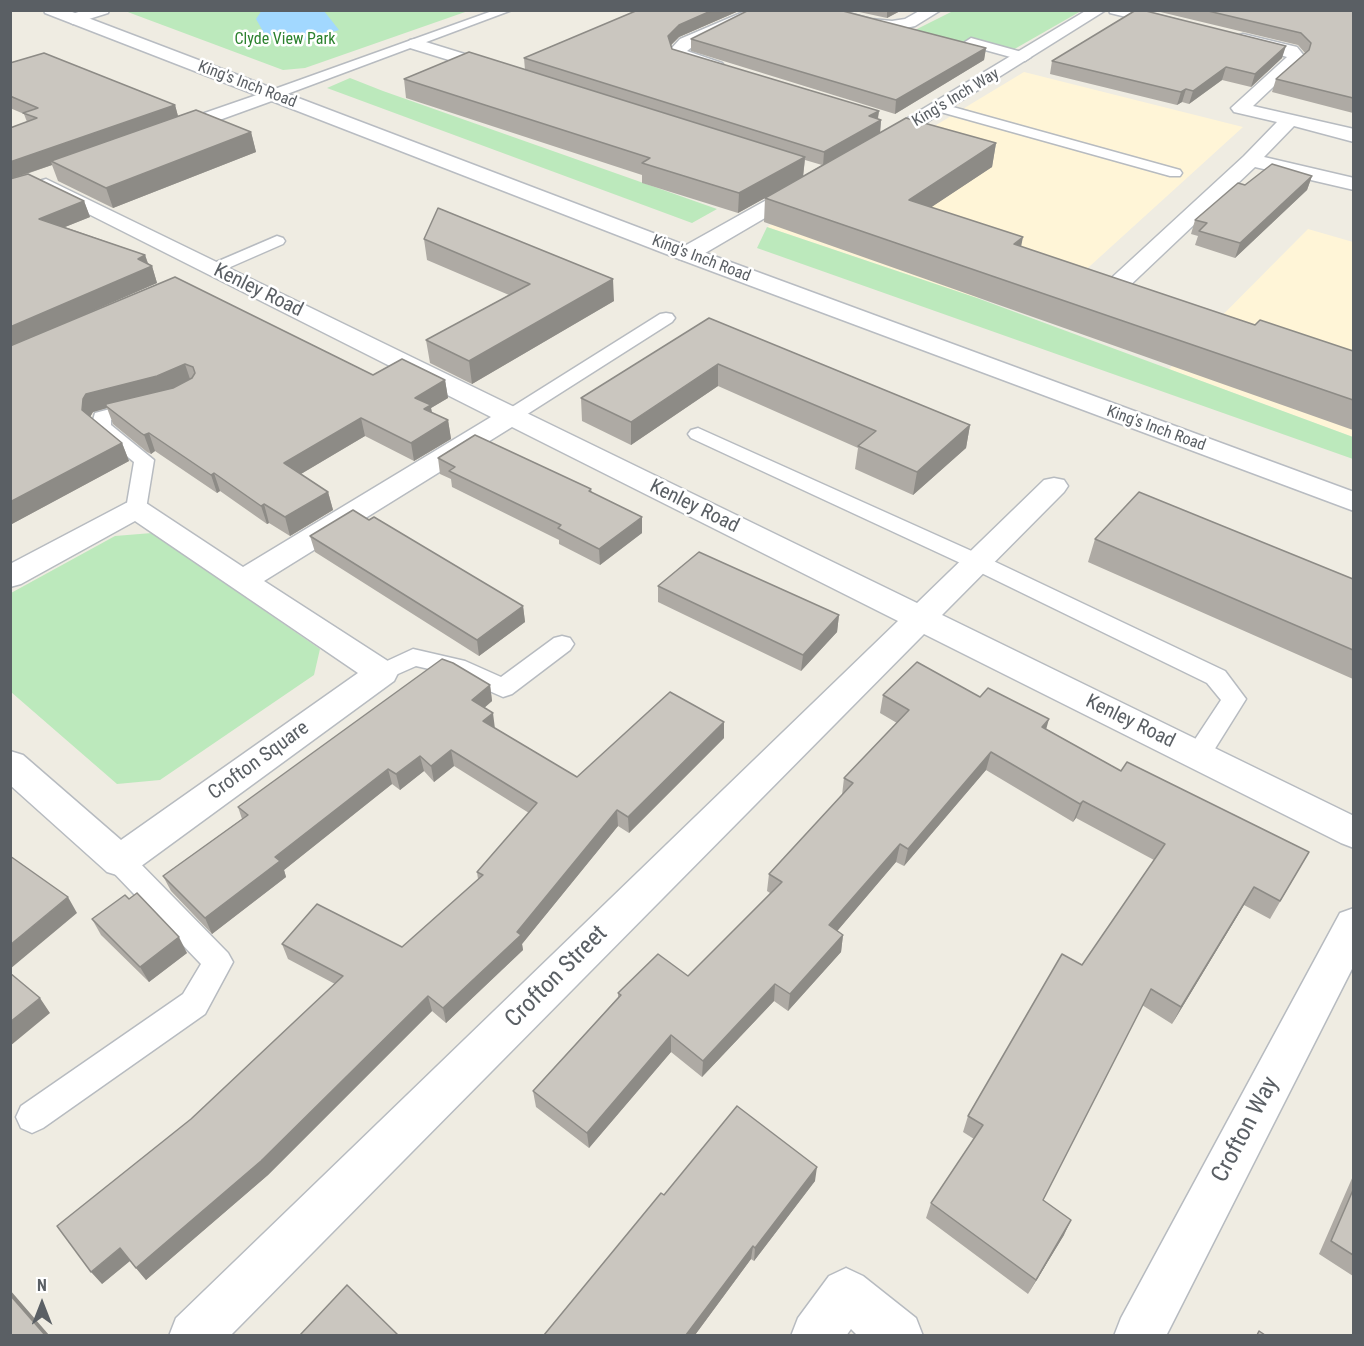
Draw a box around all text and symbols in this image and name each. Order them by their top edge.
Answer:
park label: Clyde View Park [234,30,336,50]
street label: King's Inch Road [195,57,299,113]
street label: King's Inch Way [909,65,1003,131]
street label: King's Inch Road [649,231,753,287]
street label: Kenley Road [209,259,307,323]
street label: King's Inch Road [1104,402,1208,456]
street label: Kenley Road [645,475,743,539]
street label: Kenley Road [1081,690,1179,754]
street label: Crofton Square [204,716,314,806]
street label: Crofton Street [500,920,614,1034]
street label: Crofton Way [1206,1072,1286,1188]
north arrow [12,1274,72,1334]
text: N [37,1276,47,1295]

